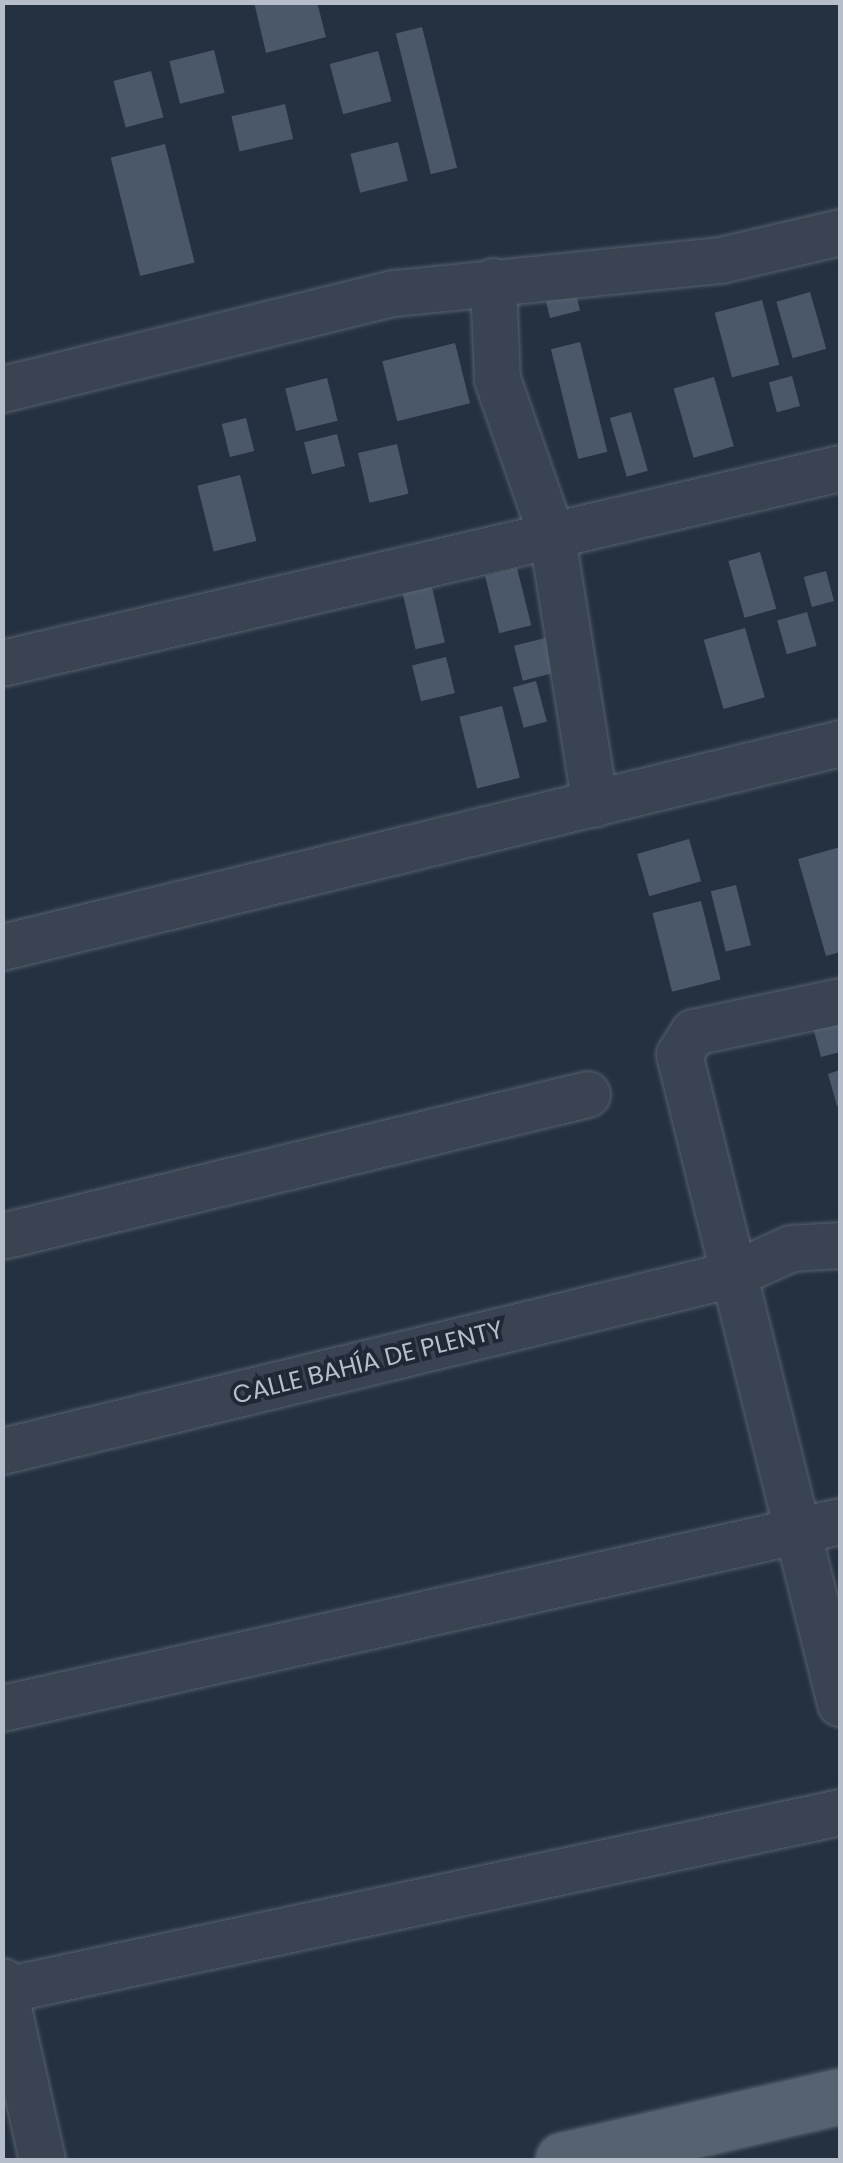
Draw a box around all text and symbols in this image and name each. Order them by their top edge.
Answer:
street label: CALLE BAHÍA DE PLENTY [230,1315,506,1411]

